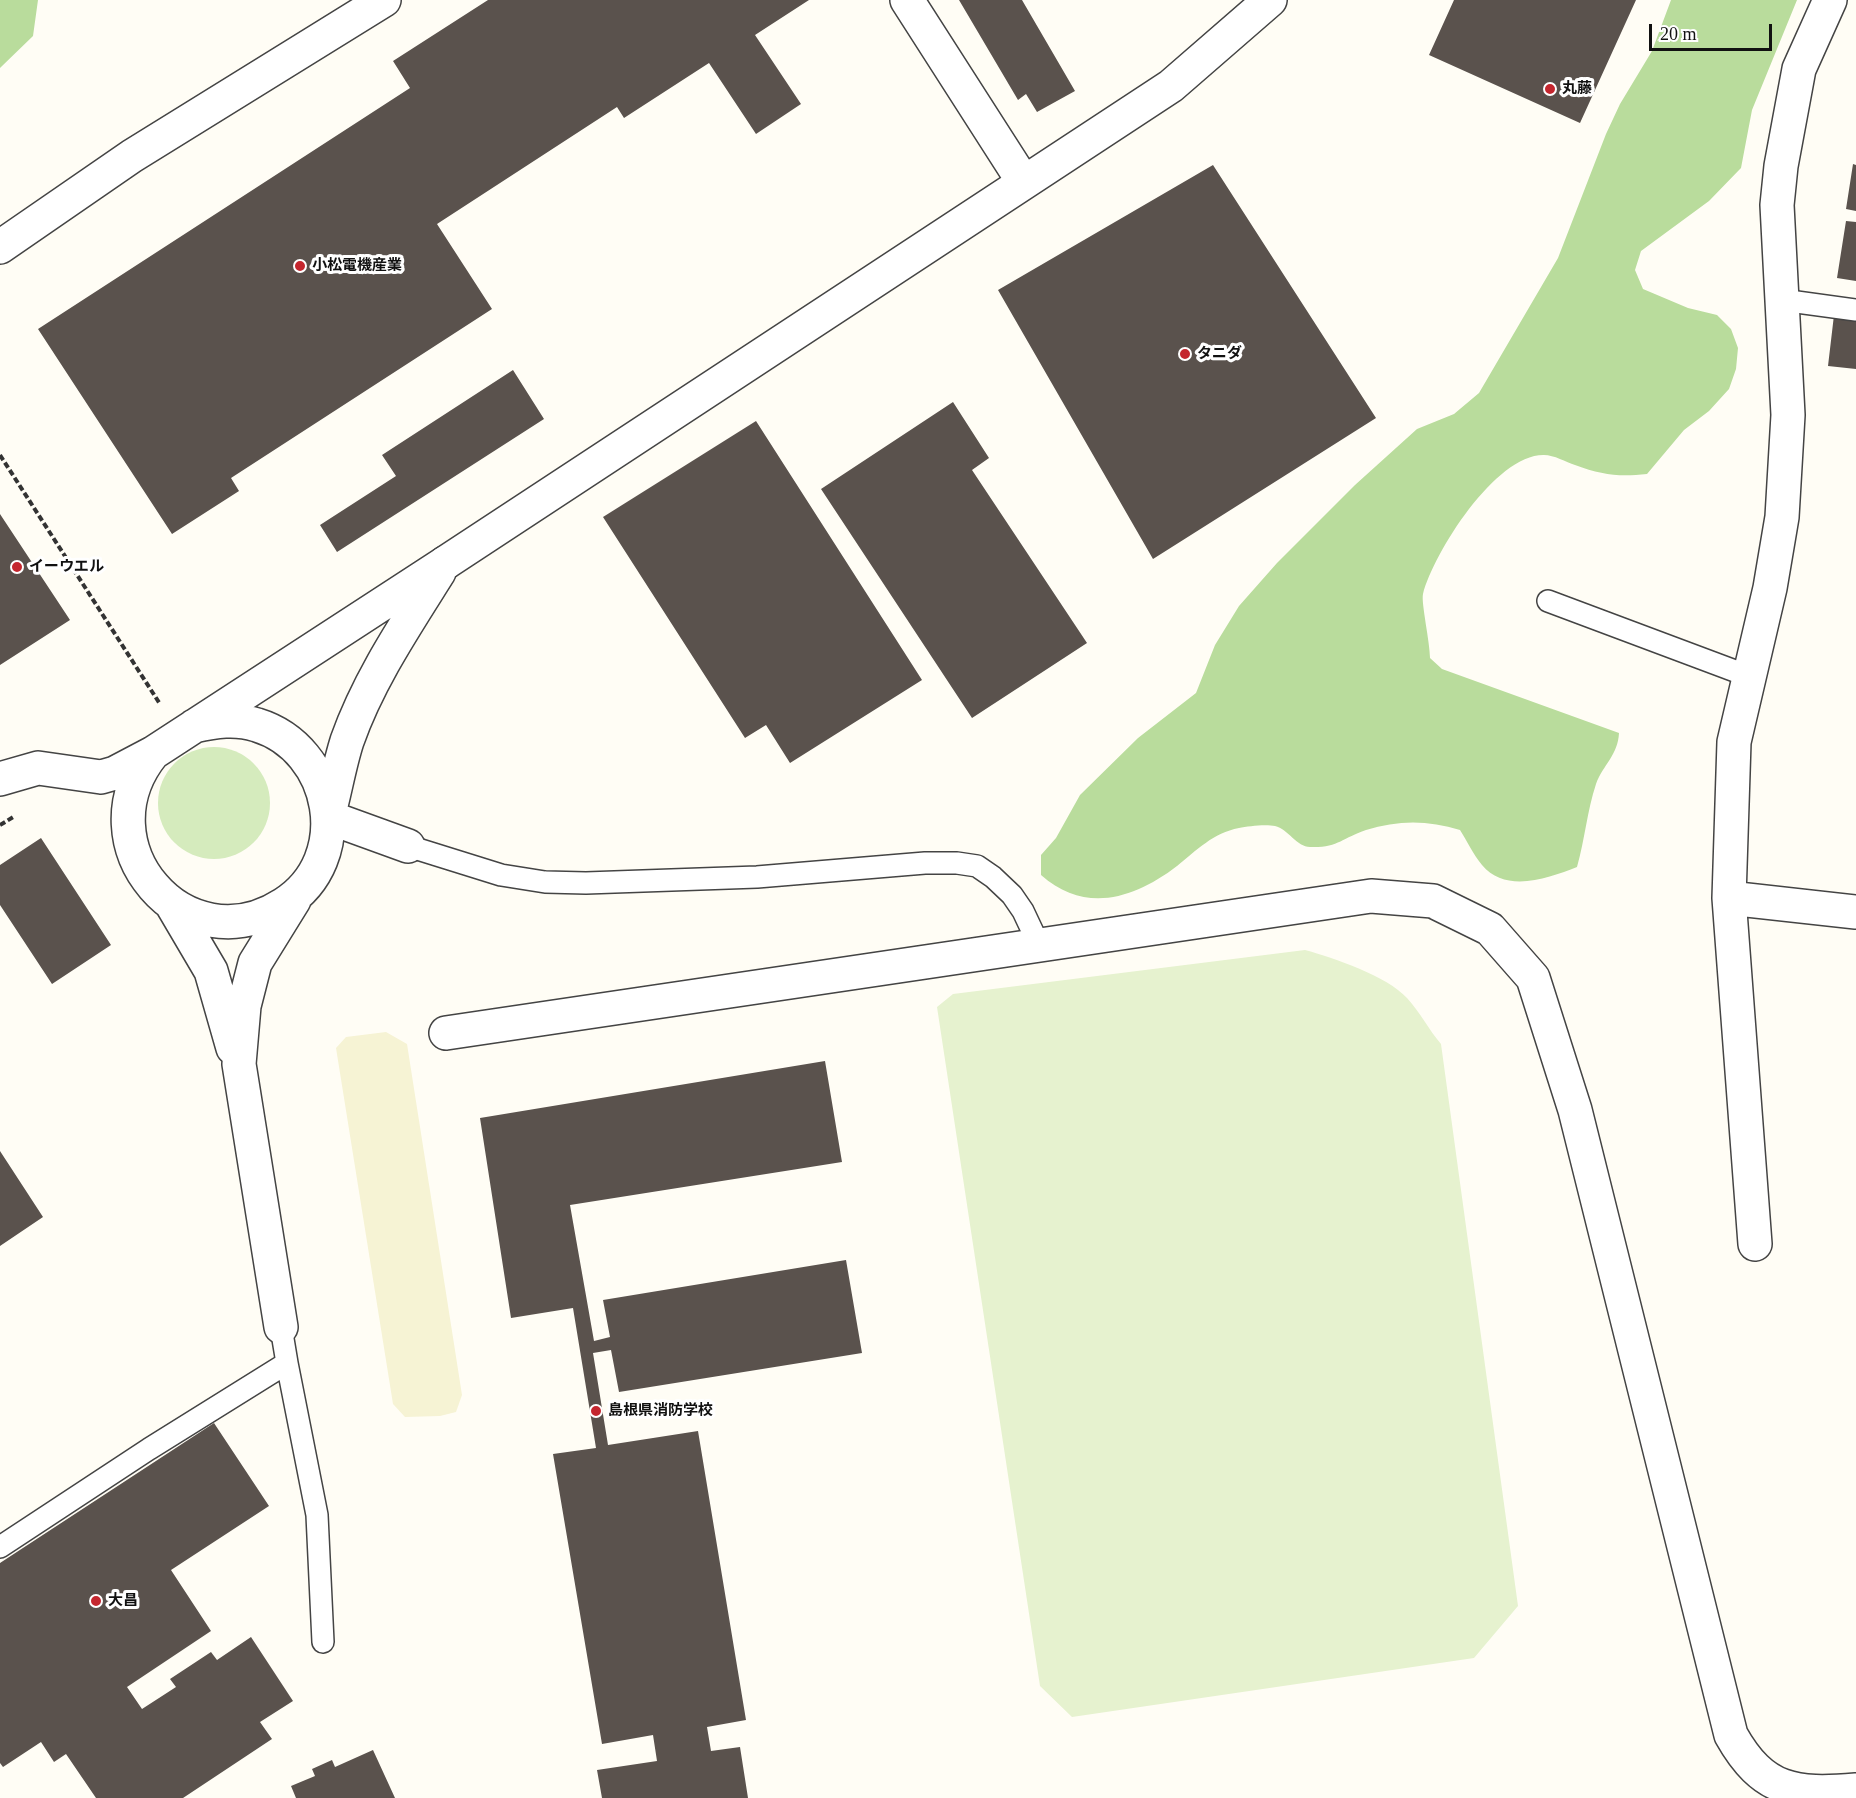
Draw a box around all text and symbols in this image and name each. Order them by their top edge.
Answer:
scale bar [1652,12,1775,50]
text: 20 m [1660,24,1697,44]
place label: 丸藤 [1562,80,1592,98]
marker: 丸藤 [1543,82,1557,96]
place label: 小松電機産業 [312,257,402,275]
marker: 小松電機産業 [293,259,307,273]
place label: タニダ [1197,345,1242,363]
marker: タニダ [1178,347,1192,361]
place label: イーウエル [29,558,104,576]
marker: イーウエル [10,560,24,574]
place label: 島根県消防学校 [608,1402,713,1420]
marker: 島根県消防学校 [589,1404,603,1418]
place label: 大昌 [108,1592,138,1610]
marker: 大昌 [89,1594,103,1608]

